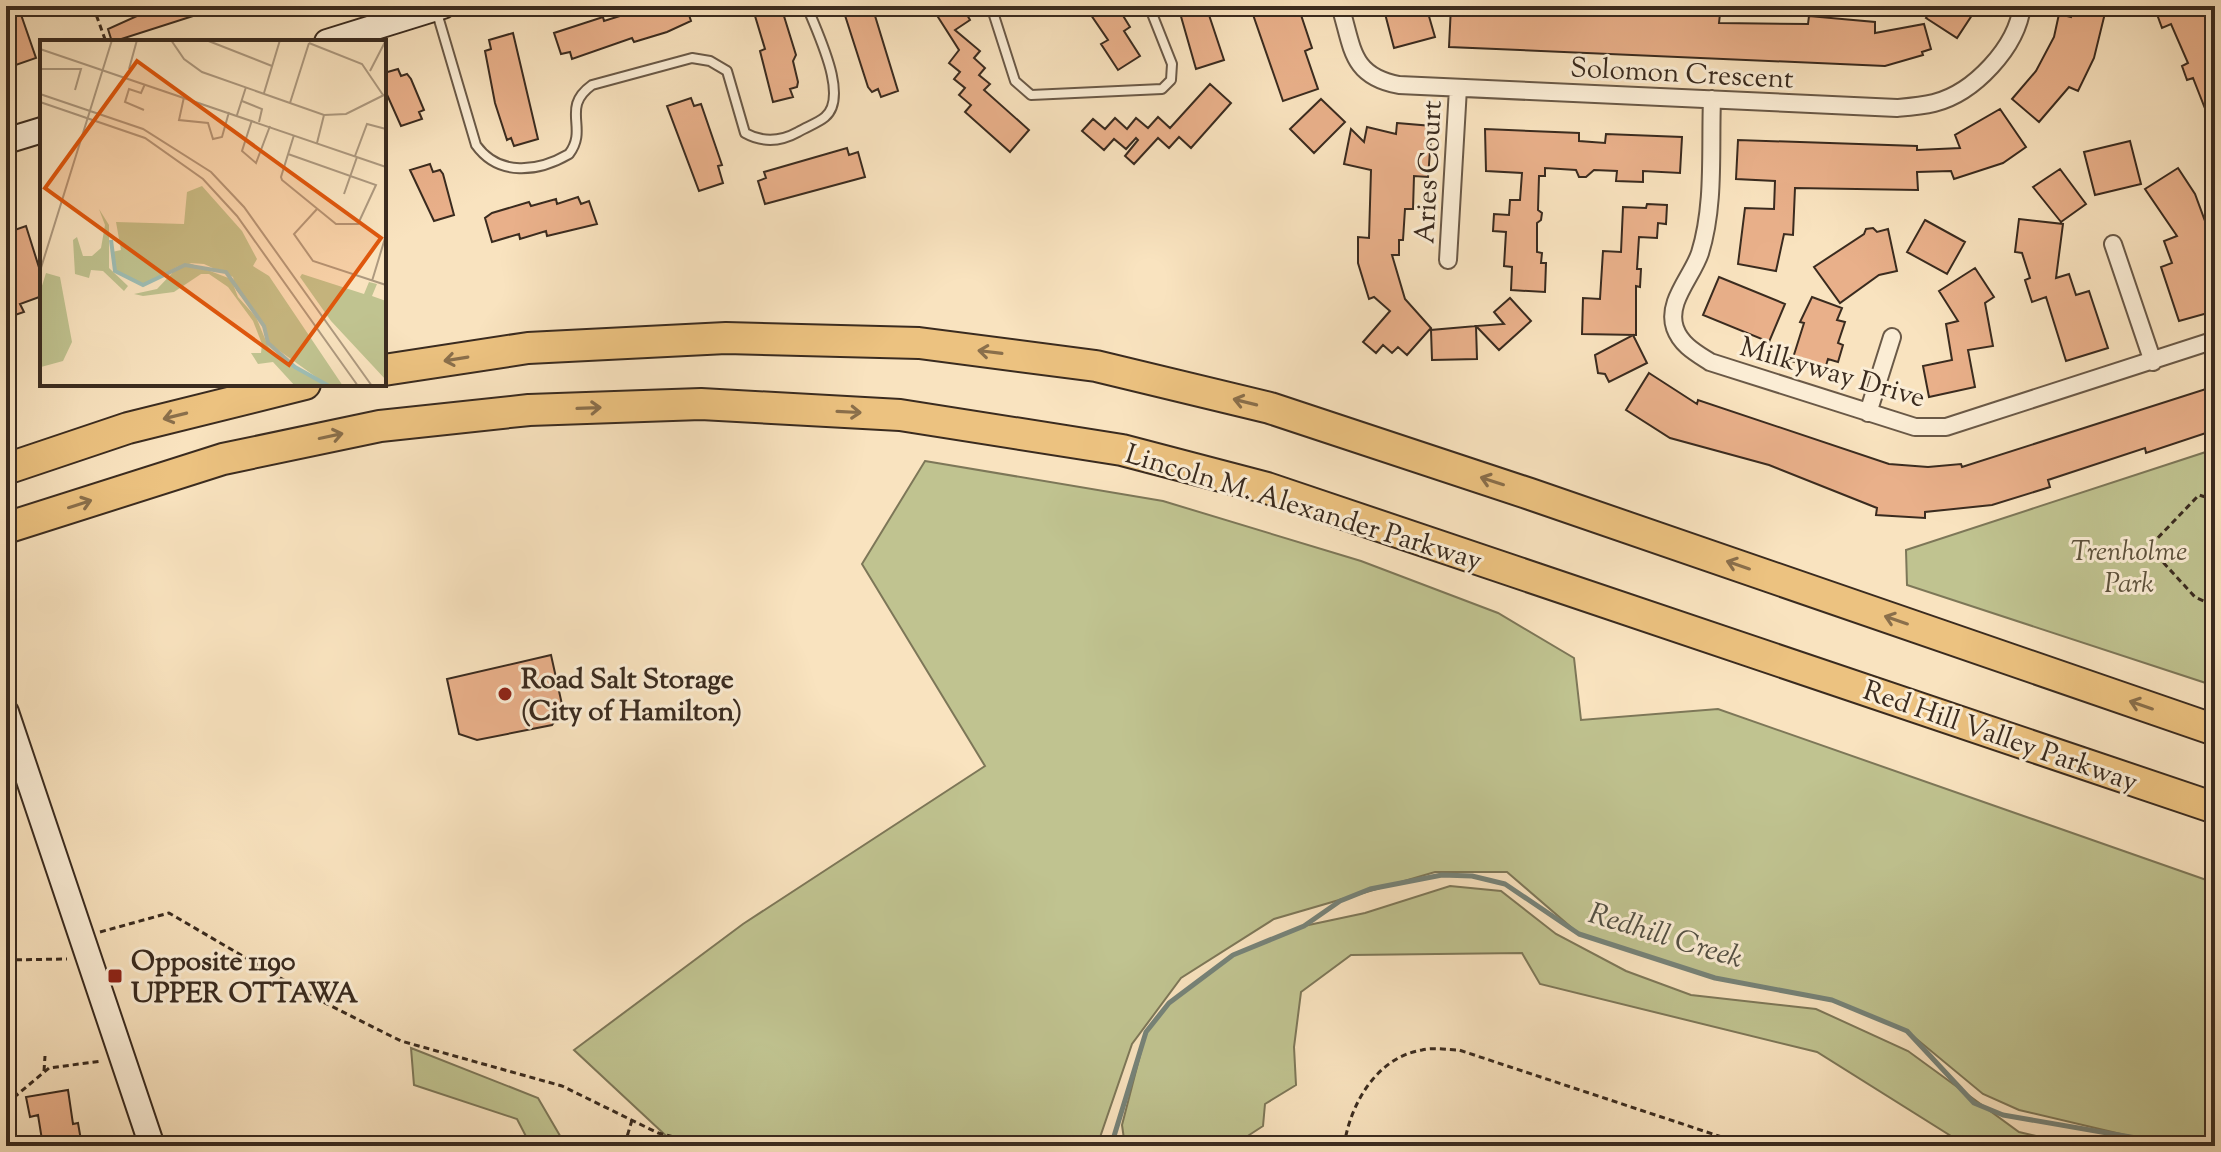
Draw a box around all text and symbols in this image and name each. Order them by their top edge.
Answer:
inset map [40,40,386,386]
street label: Solomon Crescent [1569,49,1795,101]
street label: Aries Court [1406,99,1454,245]
street label: Milkyway Drive [1735,328,1930,419]
one-way arrow [978,344,1003,359]
one-way arrow [444,352,469,367]
one-way arrow [1232,394,1258,409]
one-way arrow [575,400,602,415]
one-way arrow [835,404,862,419]
one-way arrow [163,410,189,425]
one-way arrow [318,428,343,443]
street label: Lincoln M. Alexander Parkway [1120,436,1486,582]
one-way arrow [1480,473,1505,488]
one-way arrow [67,496,93,511]
park label: Trenholme Park [2071,533,2187,605]
one-way arrow [1726,557,1751,572]
one-way arrow [1883,611,1908,626]
place label: Road Salt Storage (City of Hamilton) [521,661,742,733]
street label: Red Hill Valley Parkway [1857,672,2143,804]
marker: Road Salt Storage (City of Hamilton) [496,685,514,703]
one-way arrow [2129,696,2154,711]
water label: Redhill Creek [1583,894,1748,981]
place label: Opposite 1190 UPPER OTTAWA [131,943,358,1015]
marker: Opposite 1190 UPPER OTTAWA [106,967,124,985]

